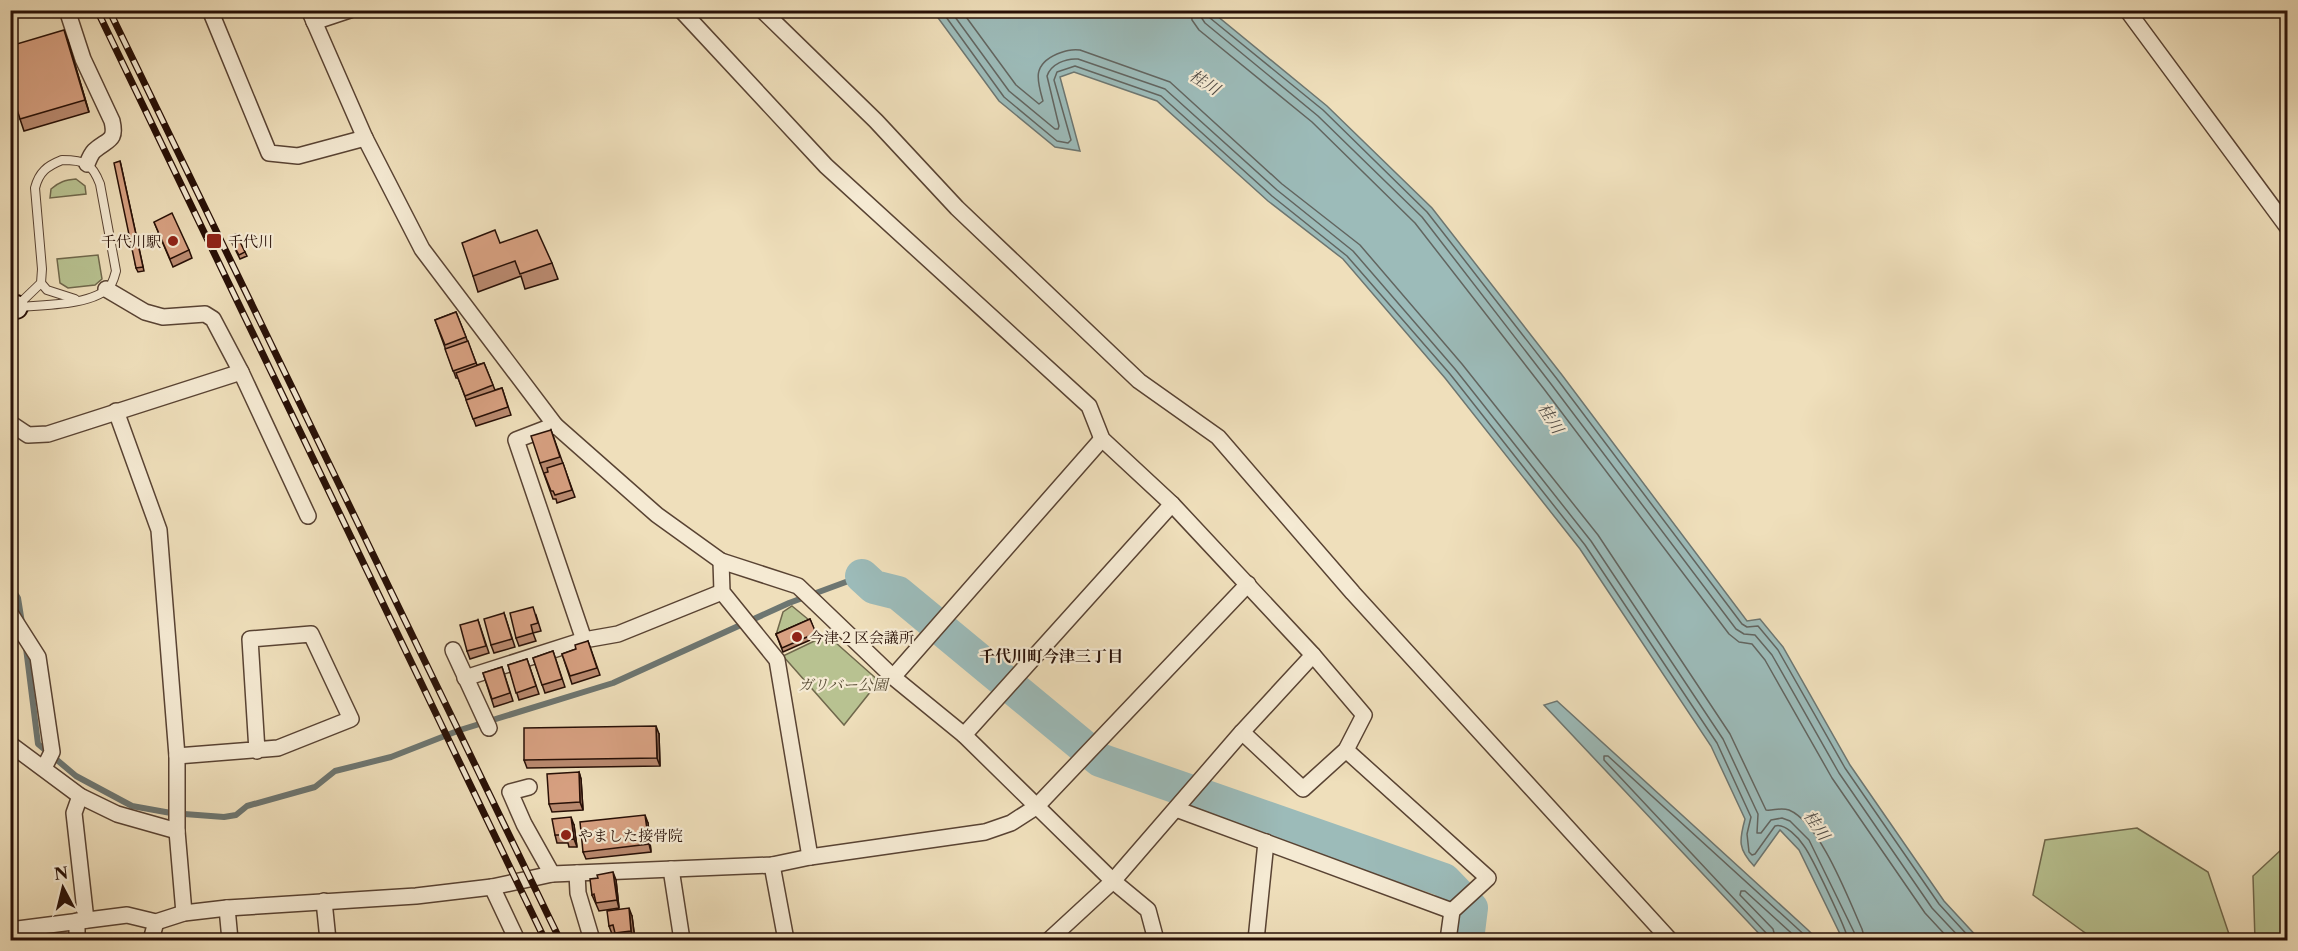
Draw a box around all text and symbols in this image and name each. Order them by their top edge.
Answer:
water label: 桂川 [1186,65,1226,100]
place label: 千代川駅 [101,232,161,251]
marker: 千代川 [205,232,223,250]
place label: 千代川 [228,232,273,251]
marker: 千代川駅 [166,234,180,248]
water label: 桂川 [1534,399,1569,439]
place label: 今津２区会議所 [809,628,914,647]
marker: 今津２区会議所 [790,630,804,644]
district label: 千代川町今津三丁目 [979,646,1123,666]
park label: ガリバー公園 [798,675,891,694]
water label: 桂川 [1800,806,1836,845]
place label: やました接骨院 [578,826,683,845]
marker: やました接骨院 [559,828,573,842]
north arrow [33,858,93,918]
text: N [53,862,69,884]

